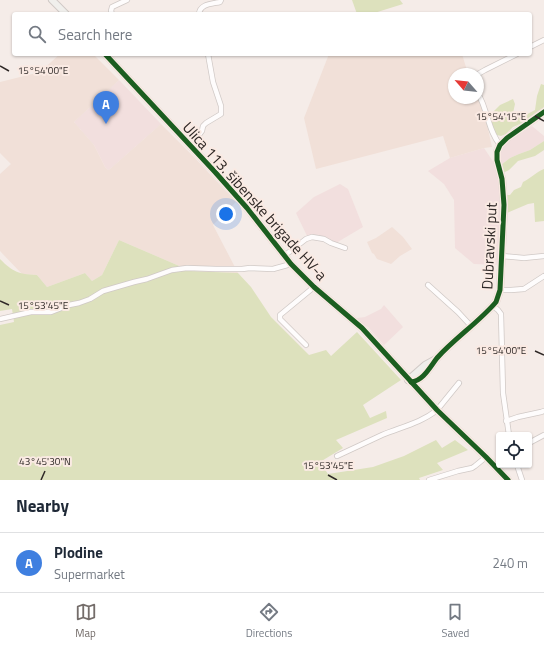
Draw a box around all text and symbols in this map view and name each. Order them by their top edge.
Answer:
search box [12,12,532,56]
icon: search [26,23,48,45]
text: Search here [58,23,132,46]
text: 15°54'00"E [18,63,69,78]
north arrow [448,68,484,104]
pin: A [93,91,119,124]
text: 15°54'15"E [476,109,527,124]
street label: Ulica 113. šibenske brigade HV-a [177,116,333,286]
street label: Dubravski put [475,201,503,290]
your location [216,204,236,224]
text: 15°53'45"E [18,298,69,313]
text: 15°54'00"E [476,343,527,358]
map controls [496,432,532,468]
button: locate [496,432,532,468]
text: 43°45'30"N [19,454,71,469]
text: 15°53'45"E [303,458,354,473]
text: Nearby [16,493,69,519]
text: Plodine [54,541,103,564]
text: A [25,553,33,573]
text: 240 m [492,553,528,573]
text: Supermarket [54,564,125,584]
tab: Map [75,601,97,641]
tab: Directions [246,601,292,641]
tab: Saved [441,601,469,641]

